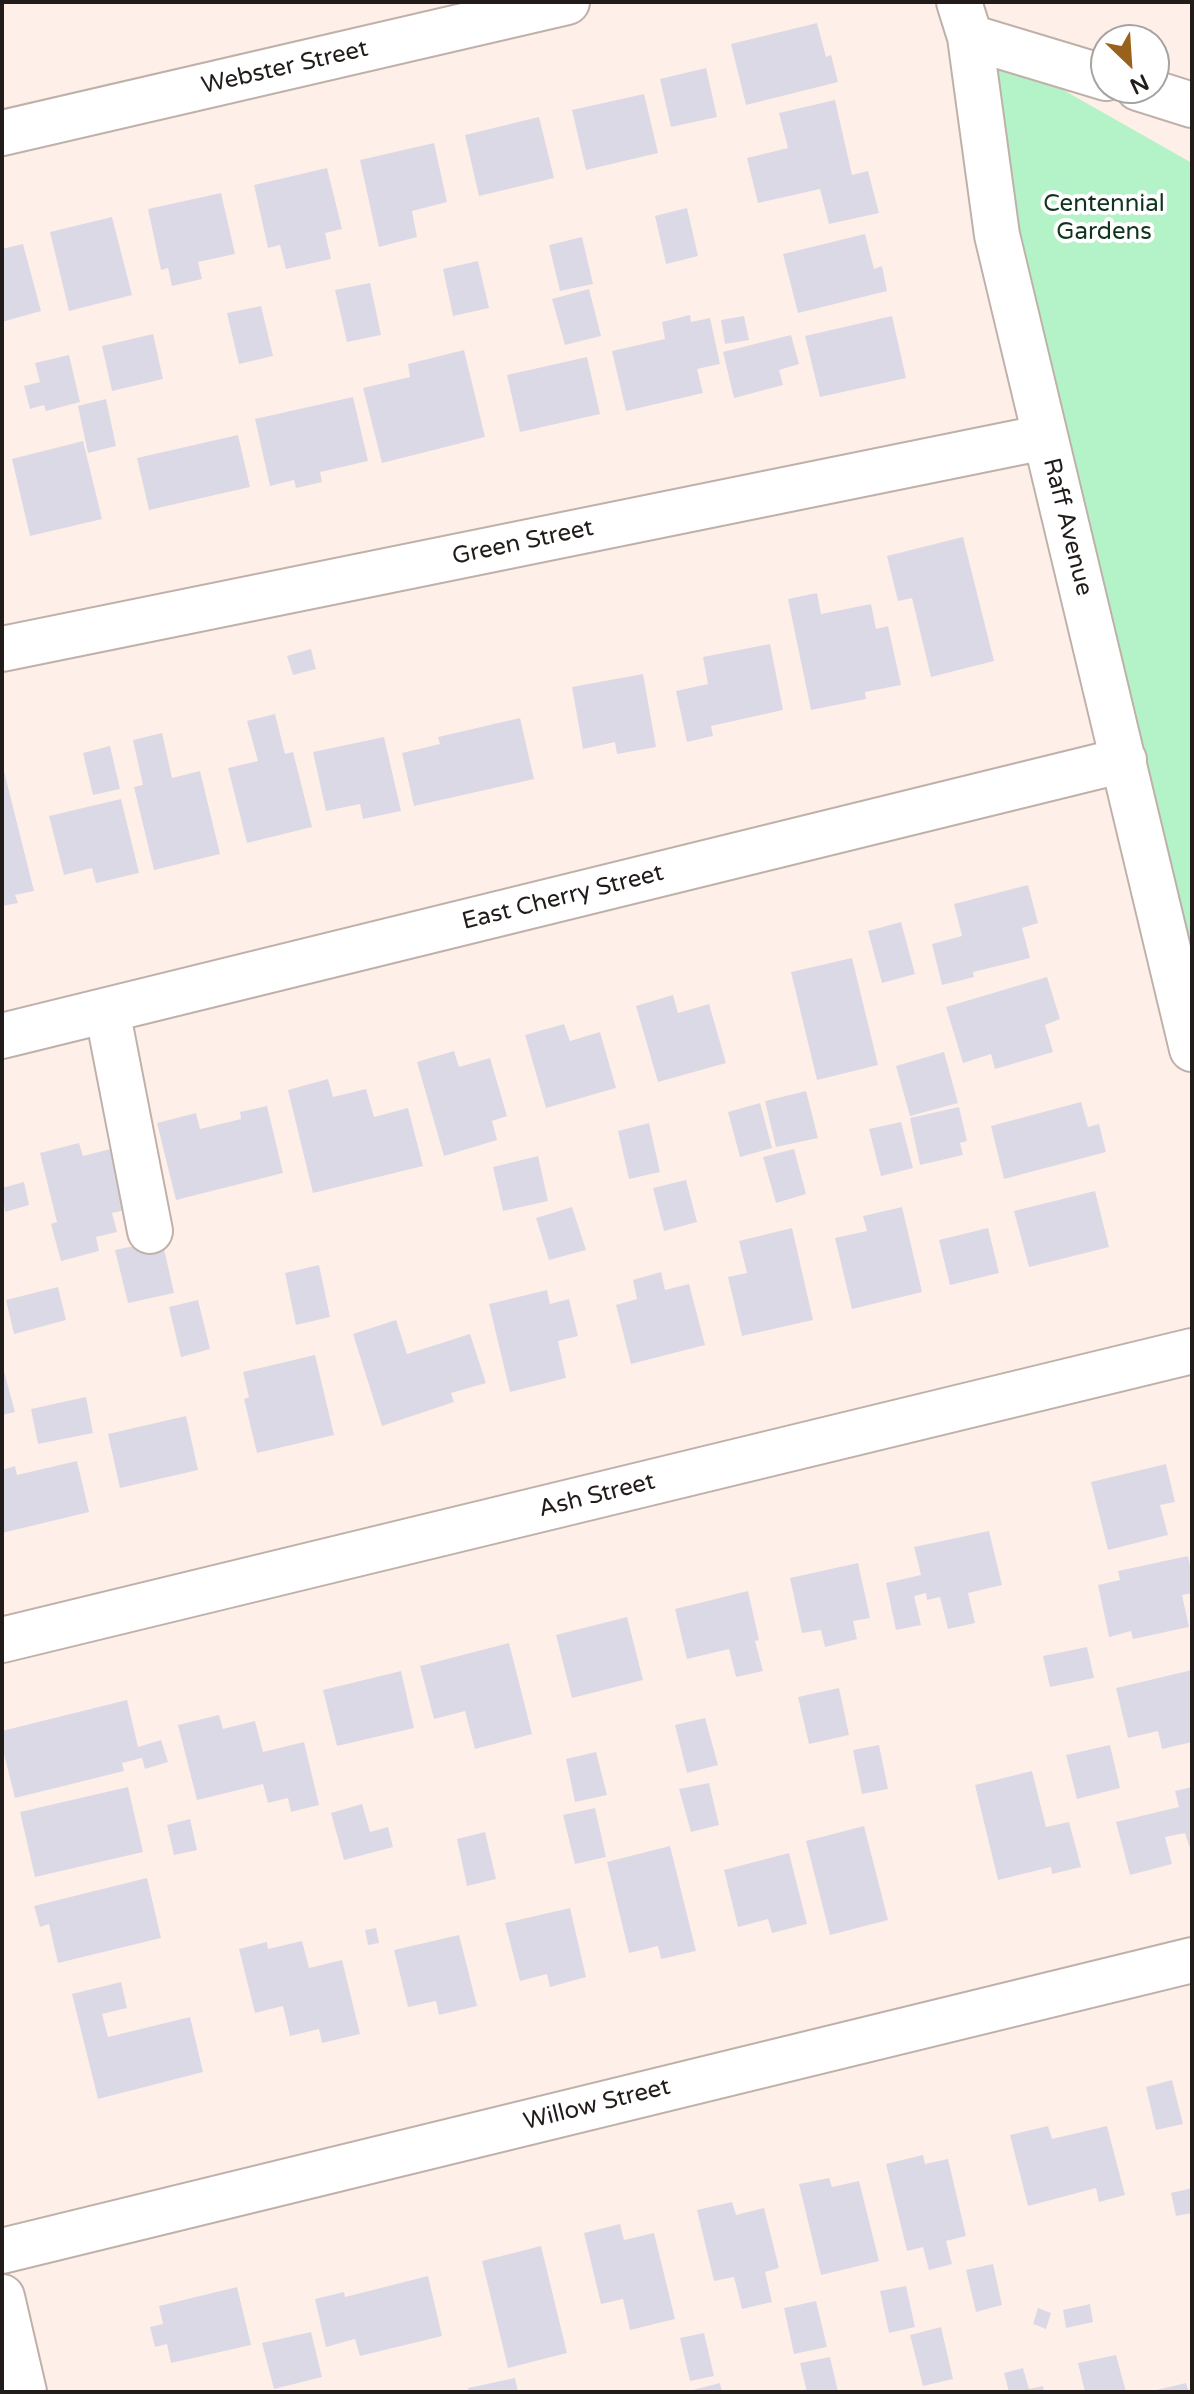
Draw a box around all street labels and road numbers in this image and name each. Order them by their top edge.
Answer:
street label: Webster Street [199,35,371,101]
street label: Raff Avenue [1036,455,1098,599]
street label: Green Street [450,514,596,572]
street label: East Cherry Street [459,859,667,937]
street label: Ash Street [536,1468,658,1524]
street label: Willow Street [521,2073,673,2137]

